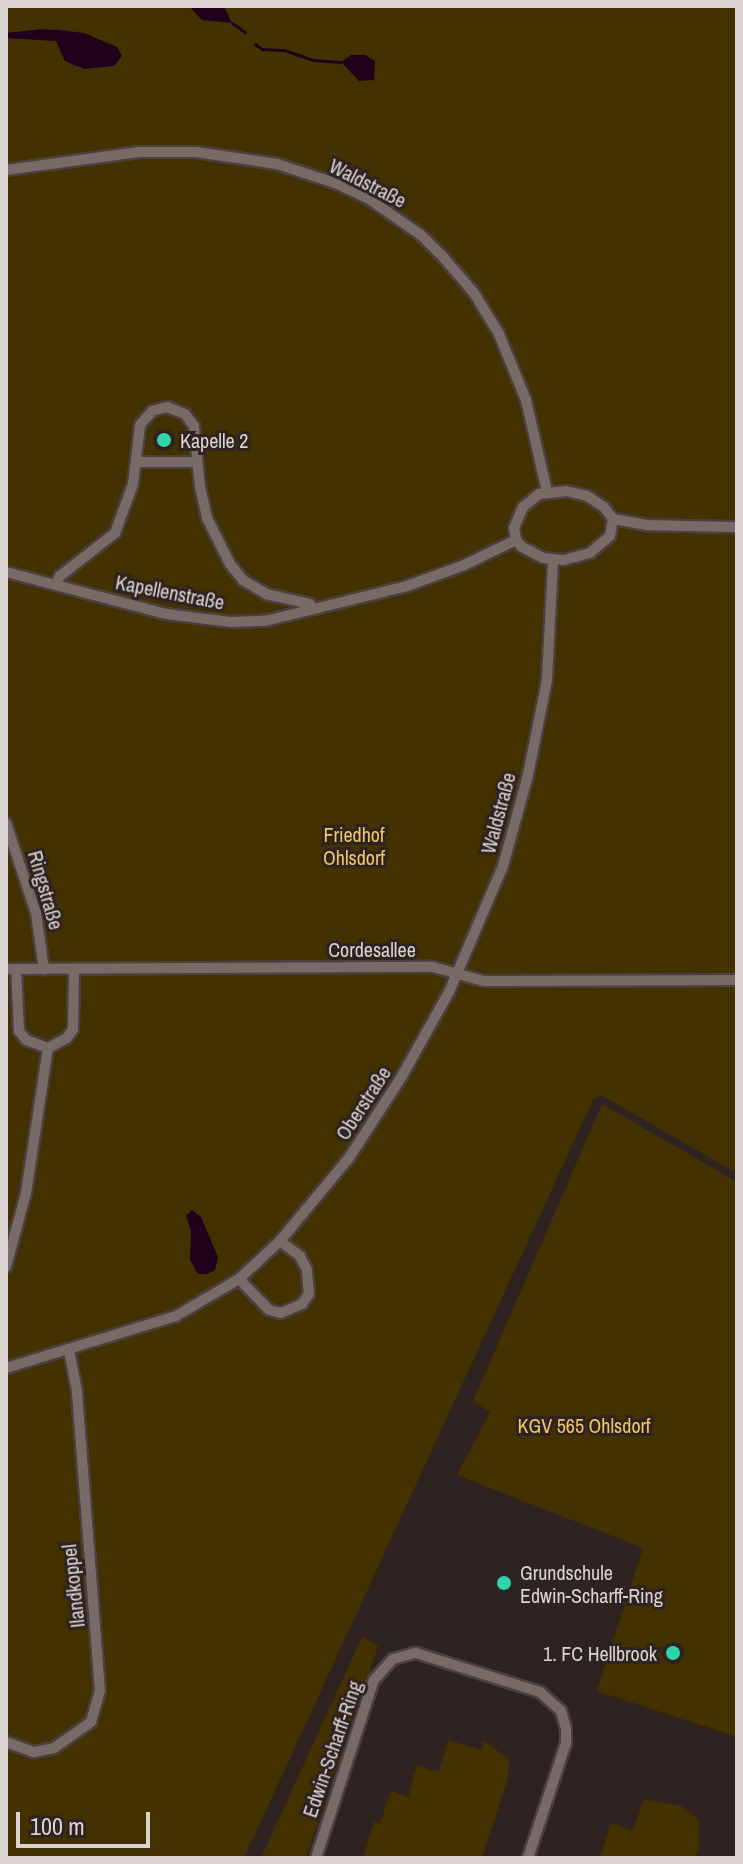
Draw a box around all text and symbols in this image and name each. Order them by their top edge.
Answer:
street label: Waldstraße [325,153,411,213]
place label: Kapelle 2 [180,428,248,452]
marker: Kapelle 2 [155,431,173,449]
street label: Kapellenstraße [114,570,226,614]
street label: Waldstraße [476,770,520,856]
park label: Friedhof Ohlsdorf [323,823,385,870]
street label: Ringstraße [23,848,69,932]
street label: Cordesallee [328,937,416,961]
street label: Oberstraße [330,1062,396,1144]
park label: KGV 565 Ohlsdorf [517,1413,651,1437]
street label: Ilandkoppel [57,1543,89,1629]
place label: Grundschule Edwin-Scharff-Ring [520,1560,663,1607]
marker: Grundschule Edwin-Scharff-Ring [495,1574,513,1592]
place label: 1. FC Hellbrook [543,1641,657,1665]
marker: 1. FC Hellbrook [664,1644,682,1662]
street label: Edwin-Scharff-Ring [297,1678,367,1820]
scale bar [20,1796,154,1846]
text: 100 m [30,1810,85,1842]

